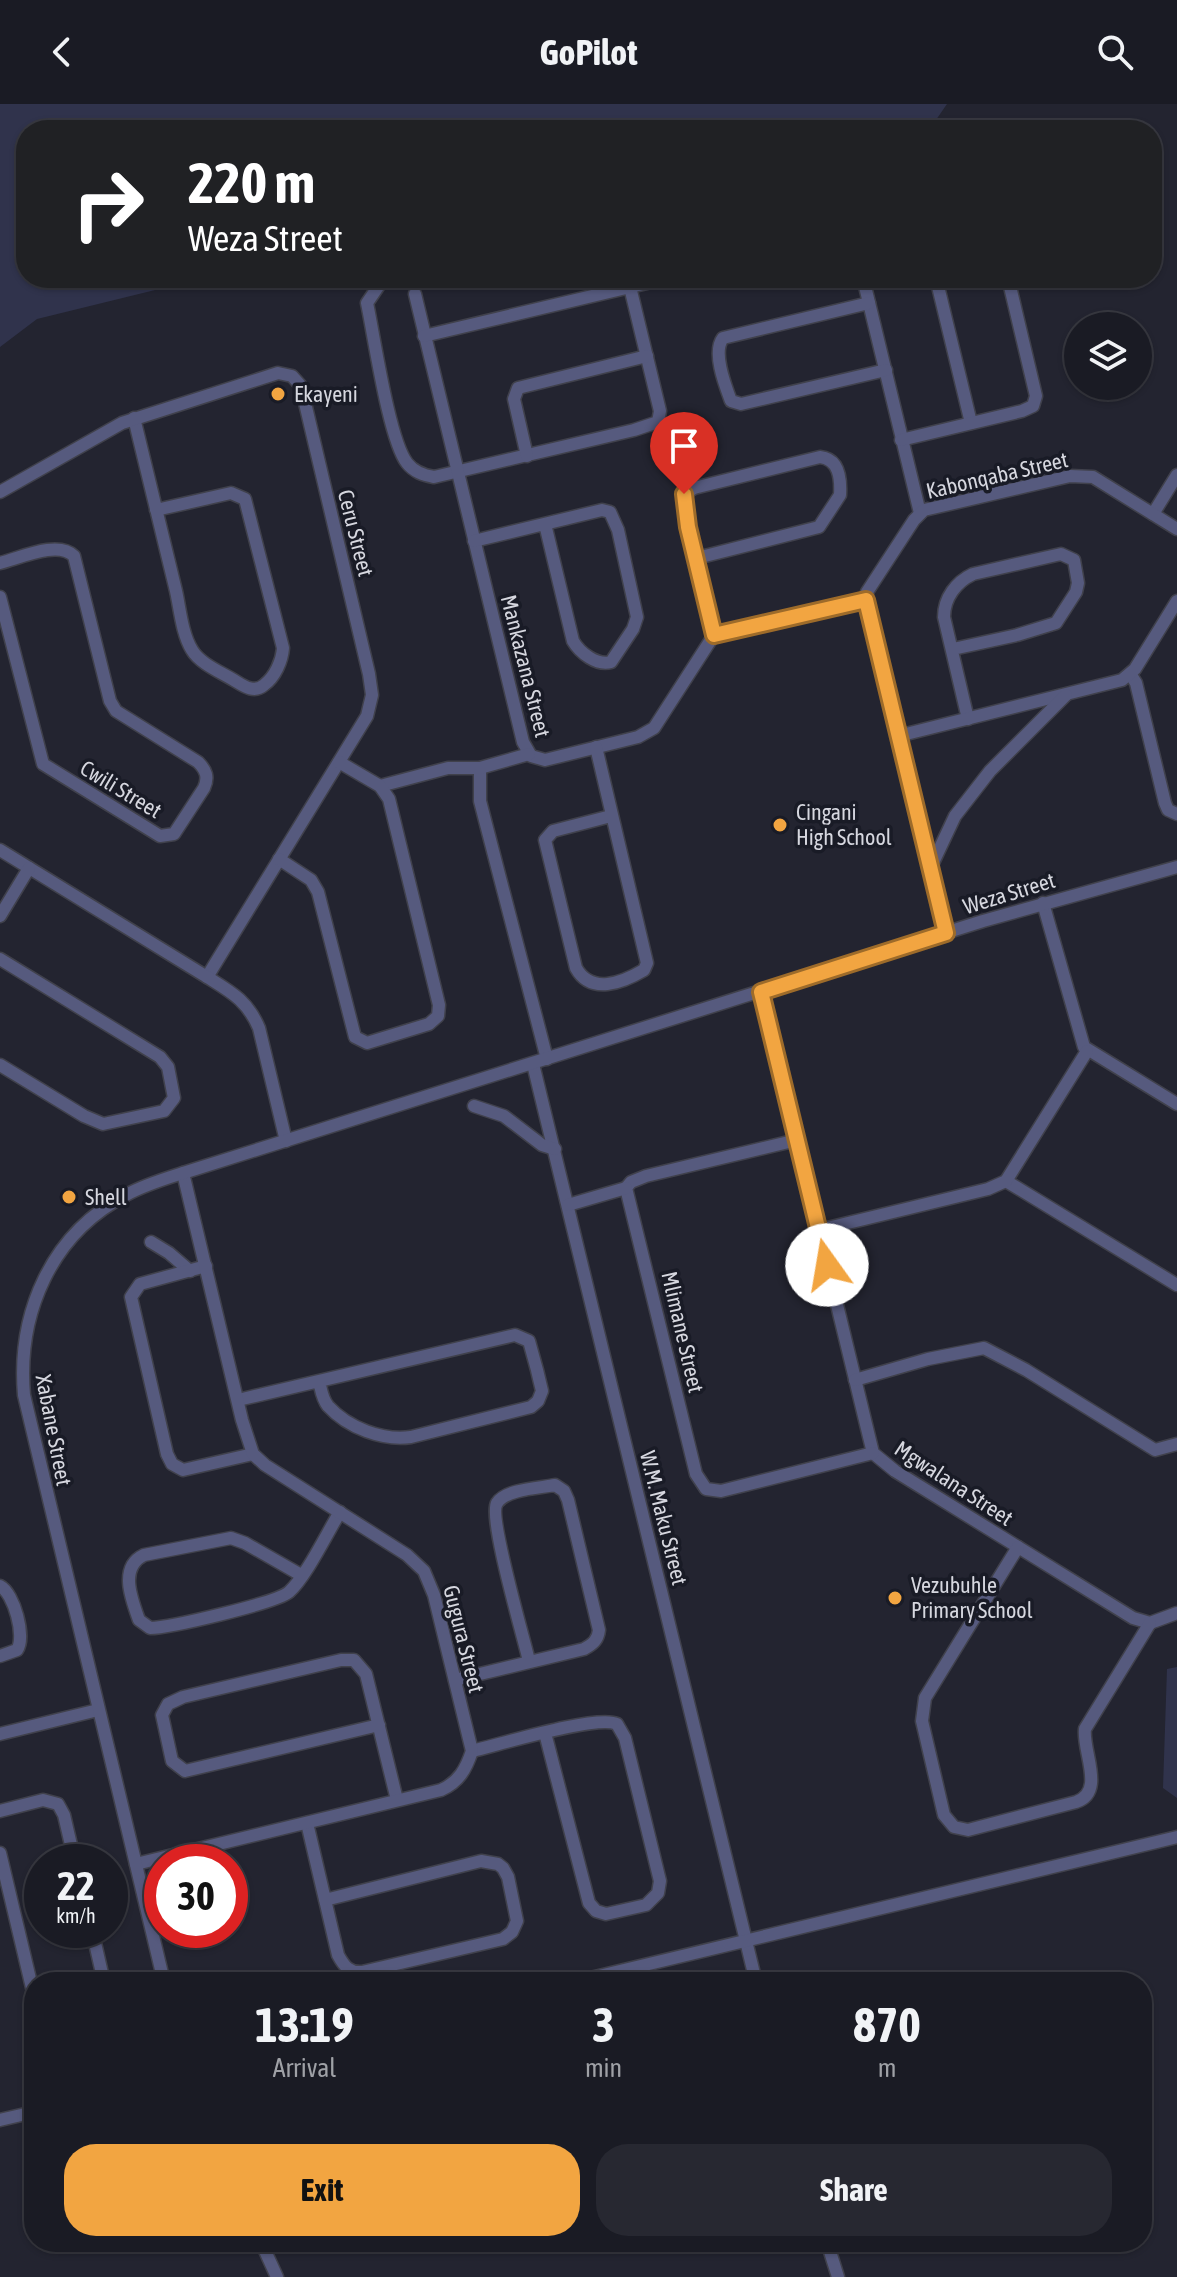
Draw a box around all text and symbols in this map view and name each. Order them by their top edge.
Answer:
icon: back [40,30,84,74]
icon: search [1093,30,1137,74]
text: GoPilot [539,31,638,73]
text: 220 m [188,151,315,215]
icon: right [56,152,160,256]
text: Weza Street [188,217,343,259]
map controls [1064,312,1152,400]
button: layers [1064,312,1152,400]
place label: Ekayeni [294,381,358,407]
marker: Ekayeni [269,385,287,403]
pin [650,412,718,494]
icon: arrive [662,424,706,468]
street label: Kabonqaba Street [924,446,1070,504]
street label: Ceru Street [333,487,379,579]
street label: Mankazana Street [496,592,556,740]
street label: Cwili Street [76,755,166,823]
place label: Cingani High School [796,799,892,850]
marker: Cingani High School [771,816,789,834]
street label: Weza Street [960,867,1058,919]
place label: Shell [85,1184,127,1210]
marker: Shell [60,1188,78,1206]
position arrow [785,1223,869,1307]
street label: Mlimane Street [656,1269,710,1395]
street label: Xabane Street [30,1372,78,1488]
street label: Mgwalana Street [890,1435,1018,1531]
street label: W.M. Maku Street [635,1448,693,1588]
place label: Vezubuhle Primary School [911,1572,1033,1623]
street label: Gugura Street [438,1583,490,1695]
marker: Vezubuhle Primary School [886,1589,904,1607]
speed limit sign: 30 [144,1844,248,1948]
text: 22 [57,1863,95,1908]
text: km/h [56,1904,96,1927]
text: 13:19 [255,1997,354,2052]
text: 3 [592,1997,615,2052]
text: 870 [853,1997,921,2052]
text: Arrival [273,2053,336,2083]
text: min [585,2053,622,2083]
text: m [878,2053,896,2083]
button: Exit [64,2144,580,2236]
button: Share [596,2144,1112,2236]

